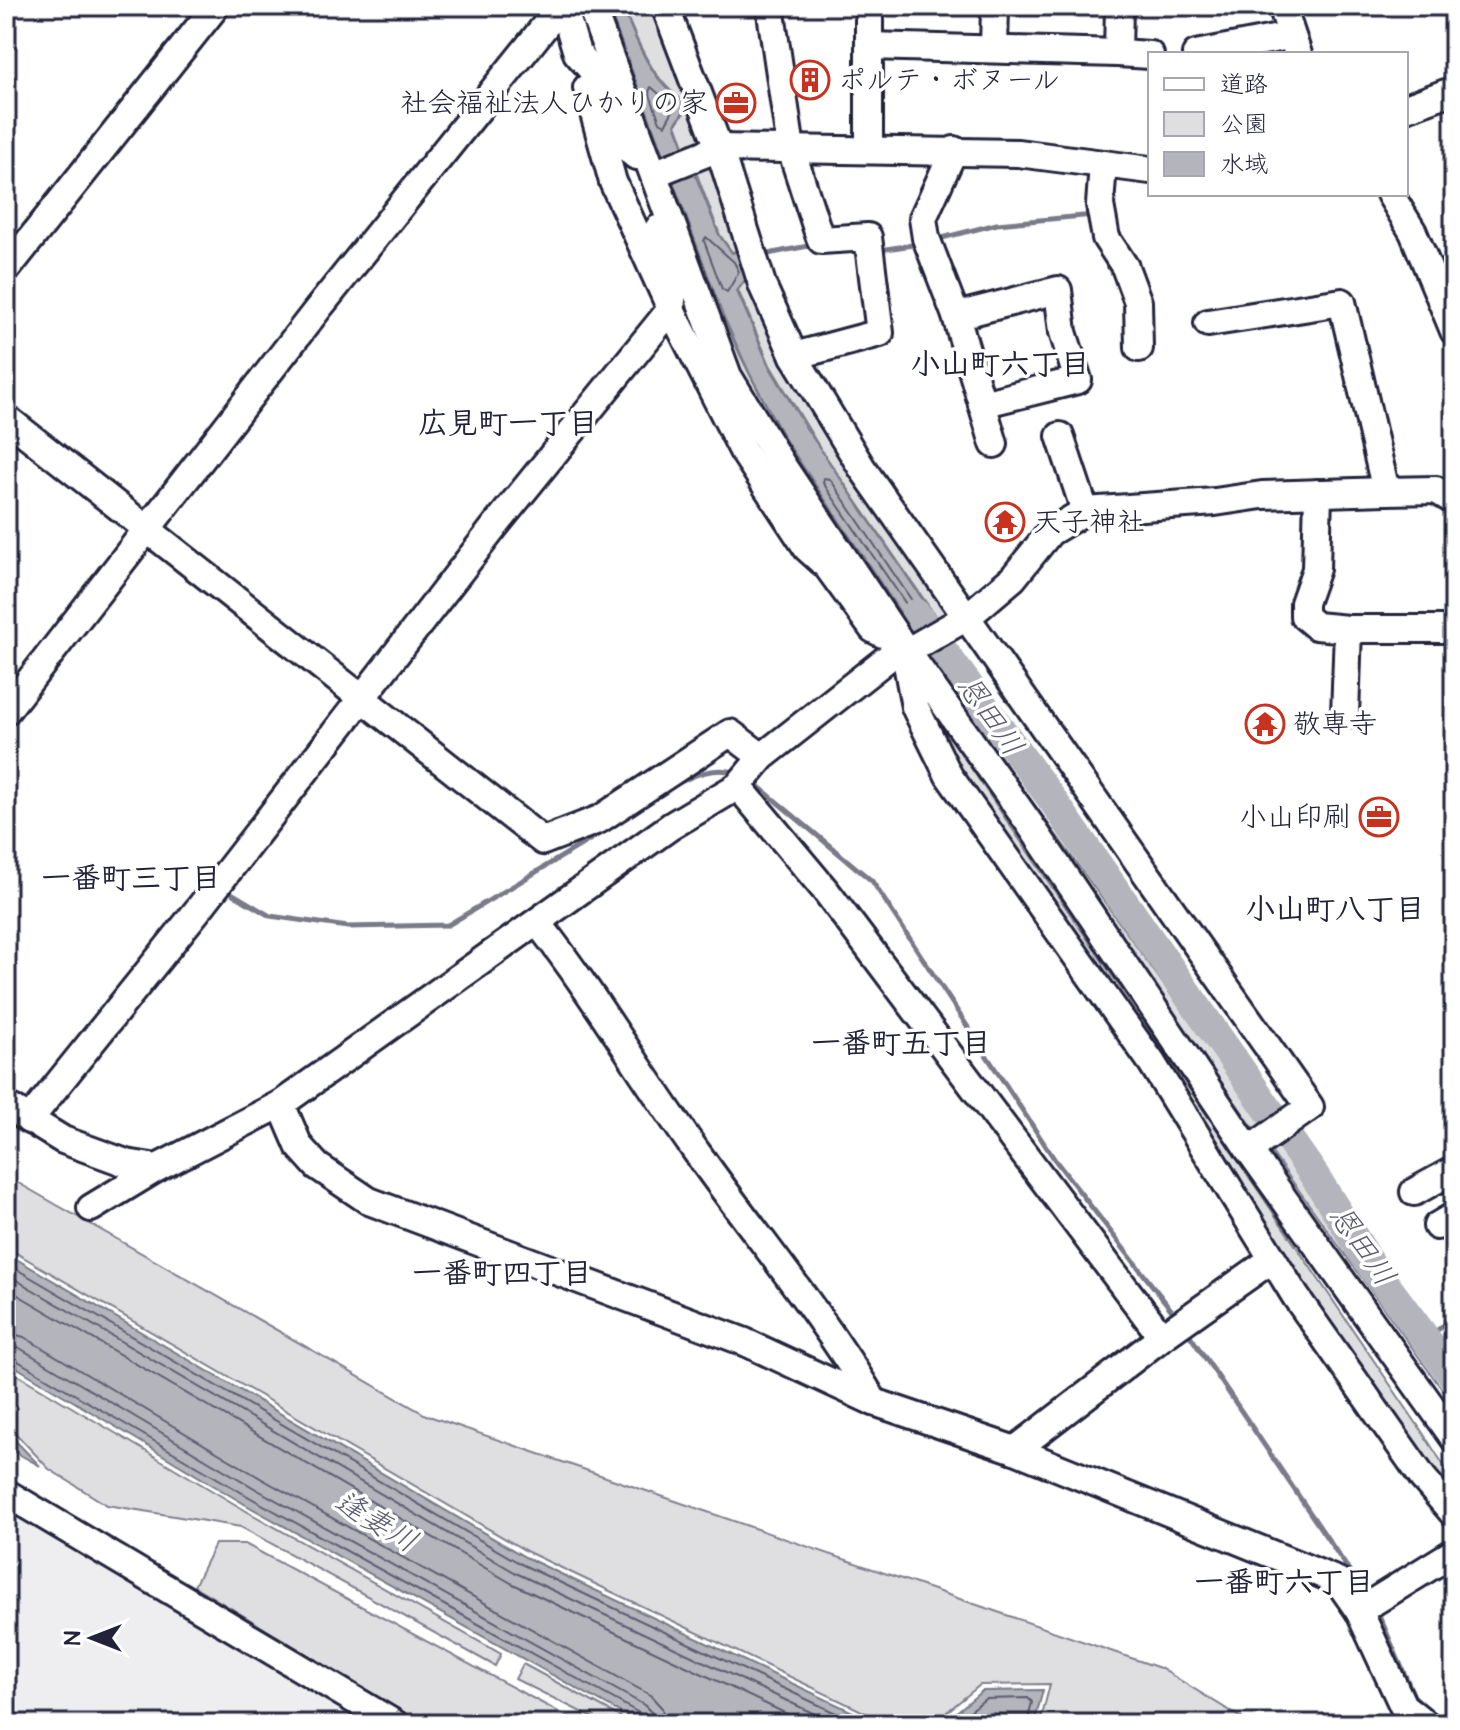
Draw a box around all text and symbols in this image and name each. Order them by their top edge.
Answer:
legend [1148,52,1408,196]
building icon: ポルテ・ボヌール [789,59,831,101]
place label: ポルテ・ボヌール [838,61,1060,100]
text: 道路 [1220,68,1268,102]
office icon: 社会福祉法人ひかりの家 [715,82,757,124]
place label: 社会福祉法人ひかりの家 [400,84,708,123]
text: 公園 [1220,108,1268,142]
text: 水域 [1220,148,1268,182]
district label: 小山町六丁目 [910,344,1090,386]
district label: 広見町一丁目 [418,403,598,445]
temple icon: 天子神社 [984,501,1026,543]
place label: 天子神社 [1033,503,1145,542]
water label: 恩田川 [947,667,1033,765]
temple icon: 敬専寺 [1244,703,1286,745]
place label: 敬専寺 [1293,705,1377,744]
office icon: 小山印刷 [1358,796,1400,838]
place label: 小山印刷 [1239,798,1351,837]
district label: 一番町三丁目 [41,858,221,900]
district label: 小山町八丁目 [1245,889,1425,931]
district label: 一番町五丁目 [811,1023,991,1065]
water label: 恩田川 [1319,1197,1405,1295]
district label: 一番町四丁目 [412,1253,592,1295]
water label: 逢妻川 [327,1481,425,1563]
district label: 一番町六丁目 [1194,1562,1374,1604]
north arrow [52,1598,132,1678]
text: N [58,1631,89,1645]

